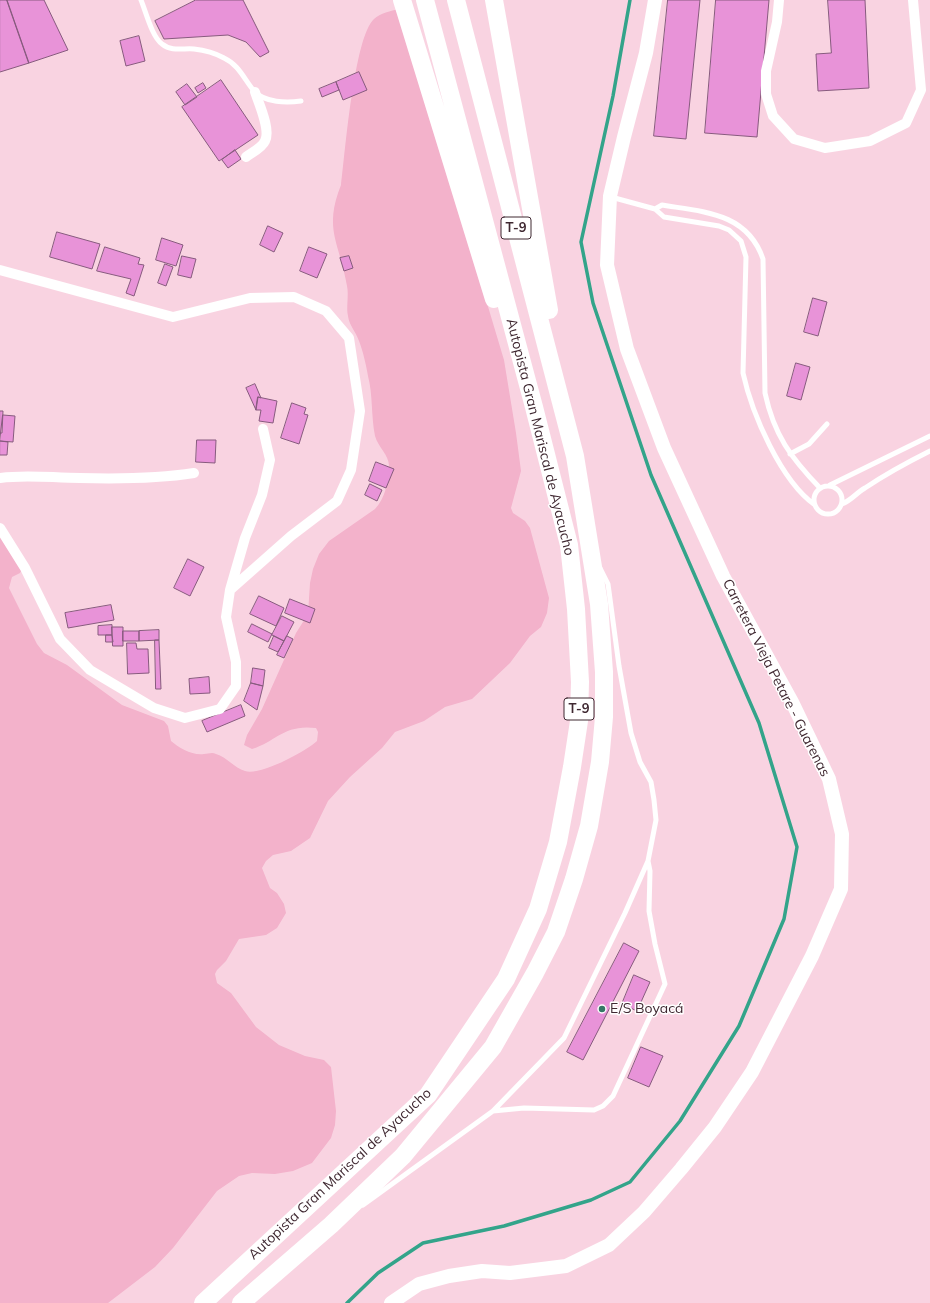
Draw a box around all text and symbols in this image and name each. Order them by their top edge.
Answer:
road number: T-9 [501,217,531,239]
street label: Autopista Gran Mariscal de Ayacucho [502,317,578,557]
street label: Carretera Vieja Petare - Guarenas [719,576,833,780]
road number: T-9 [564,698,594,720]
place label: E/S Boyacá [610,1001,684,1017]
marker: E/S Boyacá [597,1004,607,1014]
street label: Autopista Gran Mariscal de Ayacucho [245,1085,435,1263]

